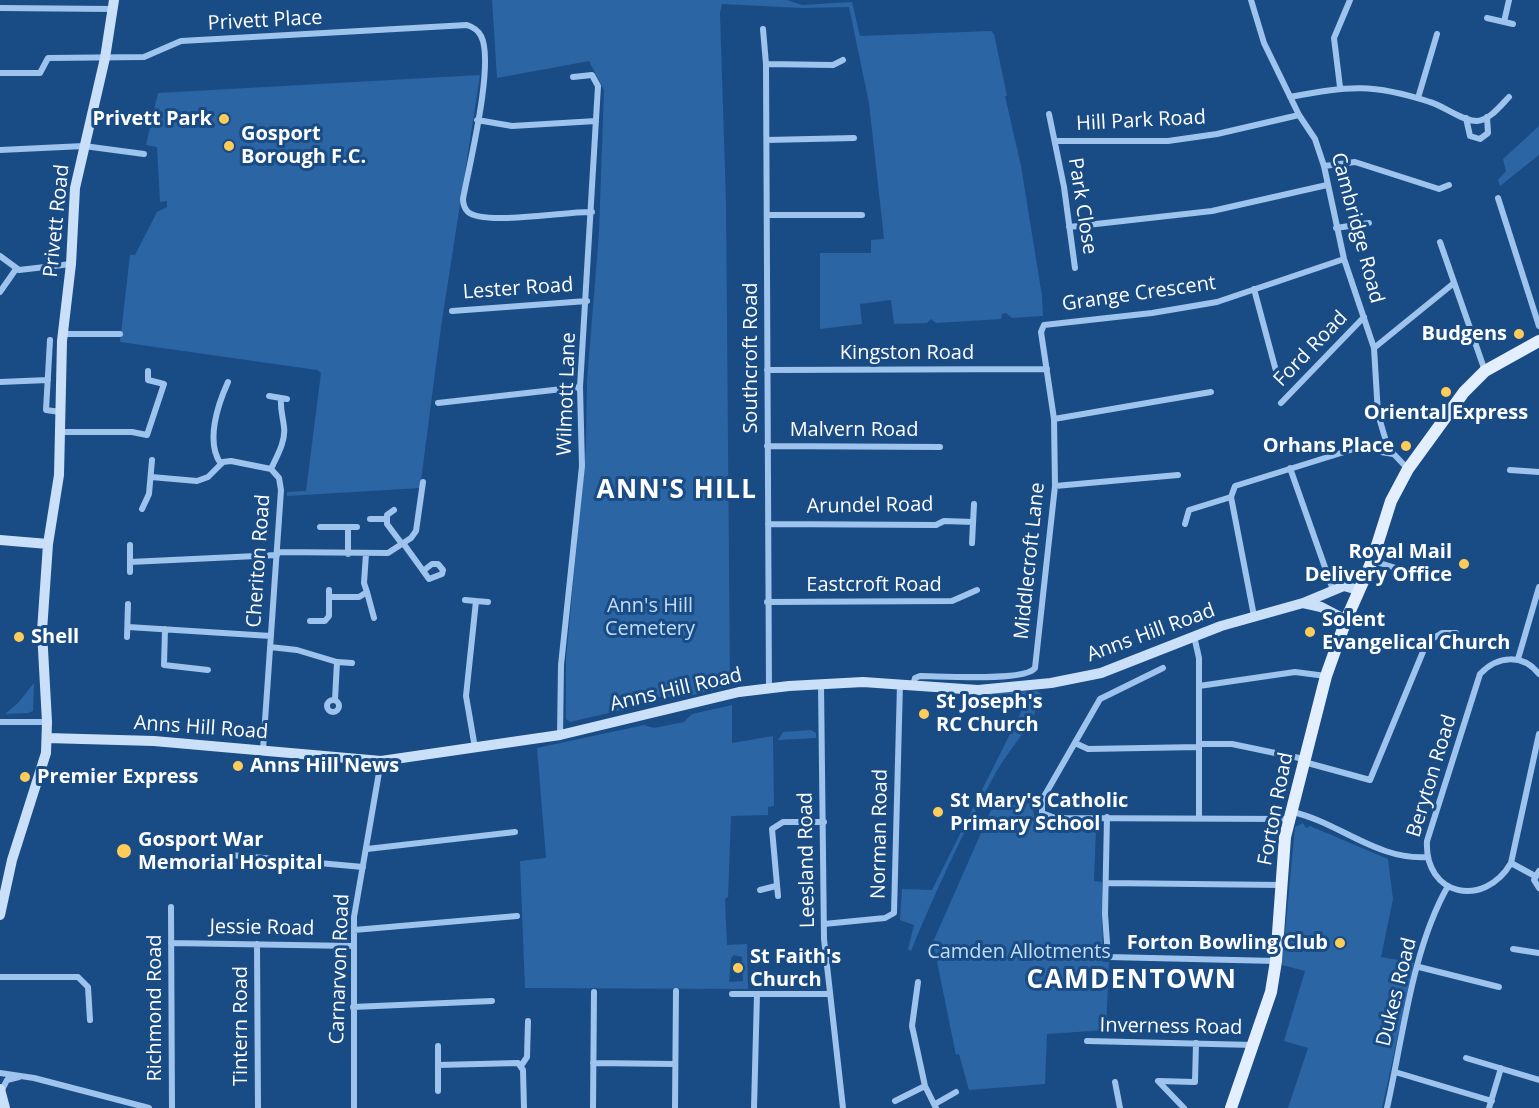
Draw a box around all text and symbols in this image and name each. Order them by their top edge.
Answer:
street label: Privett Place [207,6,323,36]
street label: Hill Park Road [1076,106,1206,136]
place label: Privett Park [92,107,212,131]
marker: Privett Park [217,112,231,126]
place label: Gosport Borough F.C. [241,122,366,169]
marker: Gosport Borough F.C. [222,139,236,153]
street label: Cambridge Road [1325,150,1389,306]
street label: Park Close [1063,156,1101,256]
street label: Privett Road [39,163,75,279]
street label: Grange Crescent [1061,271,1217,317]
street label: Lester Road [462,273,574,305]
street label: Southcroft Road [739,282,763,434]
street label: Ford Road [1269,306,1353,392]
place label: Budgens [1422,322,1507,346]
marker: Budgens [1512,327,1526,341]
street label: Wilmott Lane [553,332,581,456]
street label: Kingston Road [840,341,974,365]
marker: Oriental Express [1439,385,1453,399]
place label: Oriental Express [1364,401,1528,425]
street label: Malvern Road [790,418,918,442]
place label: Orhans Place [1263,434,1394,458]
marker: Orhans Place [1399,439,1413,453]
district label: ANN'S HILL [596,475,758,507]
street label: Middlecroft Lane [1010,481,1050,641]
street label: Cheriton Road [242,493,276,629]
street label: Arundel Road [806,493,934,519]
place label: Royal Mail Delivery Office [1305,540,1452,587]
marker: Royal Mail Delivery Office [1457,557,1471,571]
street label: Eastcroft Road [806,573,942,597]
park label: Ann's Hill Cemetery [605,594,695,641]
street label: Anns Hill Road [1084,599,1218,667]
place label: Solent Evangelical Church [1322,608,1510,655]
place label: Shell [31,625,79,649]
marker: Solent Evangelical Church [1303,625,1317,639]
marker: Shell [12,630,26,644]
street label: Anns Hill Road [608,663,744,717]
place label: St Joseph's RC Church [936,690,1043,737]
marker: St Joseph's RC Church [917,707,931,721]
street label: Anns Hill Road [133,711,269,745]
street label: Beryton Road [1402,712,1462,840]
street label: Forton Road [1253,750,1299,868]
place label: Anns Hill News [250,754,399,778]
marker: Anns Hill News [231,759,245,773]
place label: Premier Express [37,765,198,789]
street label: Norman Road [867,769,893,899]
marker: Premier Express [18,770,32,784]
place label: St Mary's Catholic Primary School [950,789,1128,836]
street label: Leesland Road [794,792,820,928]
marker: St Mary's Catholic Primary School [931,805,945,819]
place label: Gosport War Memorial Hospital [138,828,323,875]
marker: Gosport War Memorial Hospital [115,842,133,860]
street label: Carnarvon Road [325,893,355,1045]
street label: Jessie Road [209,915,315,941]
place label: Forton Bowling Club [1127,931,1328,955]
street label: Richmond Road [143,934,167,1082]
street label: Dukes Road [1372,935,1422,1049]
marker: Forton Bowling Club [1333,936,1347,950]
park label: Camden Allotments [927,940,1111,964]
place label: St Faith's Church [750,945,841,992]
marker: St Faith's Church [731,961,745,975]
district label: CAMDENTOWN [1027,965,1237,997]
street label: Tintern Road [229,966,253,1086]
street label: Inverness Road [1099,1014,1243,1040]

